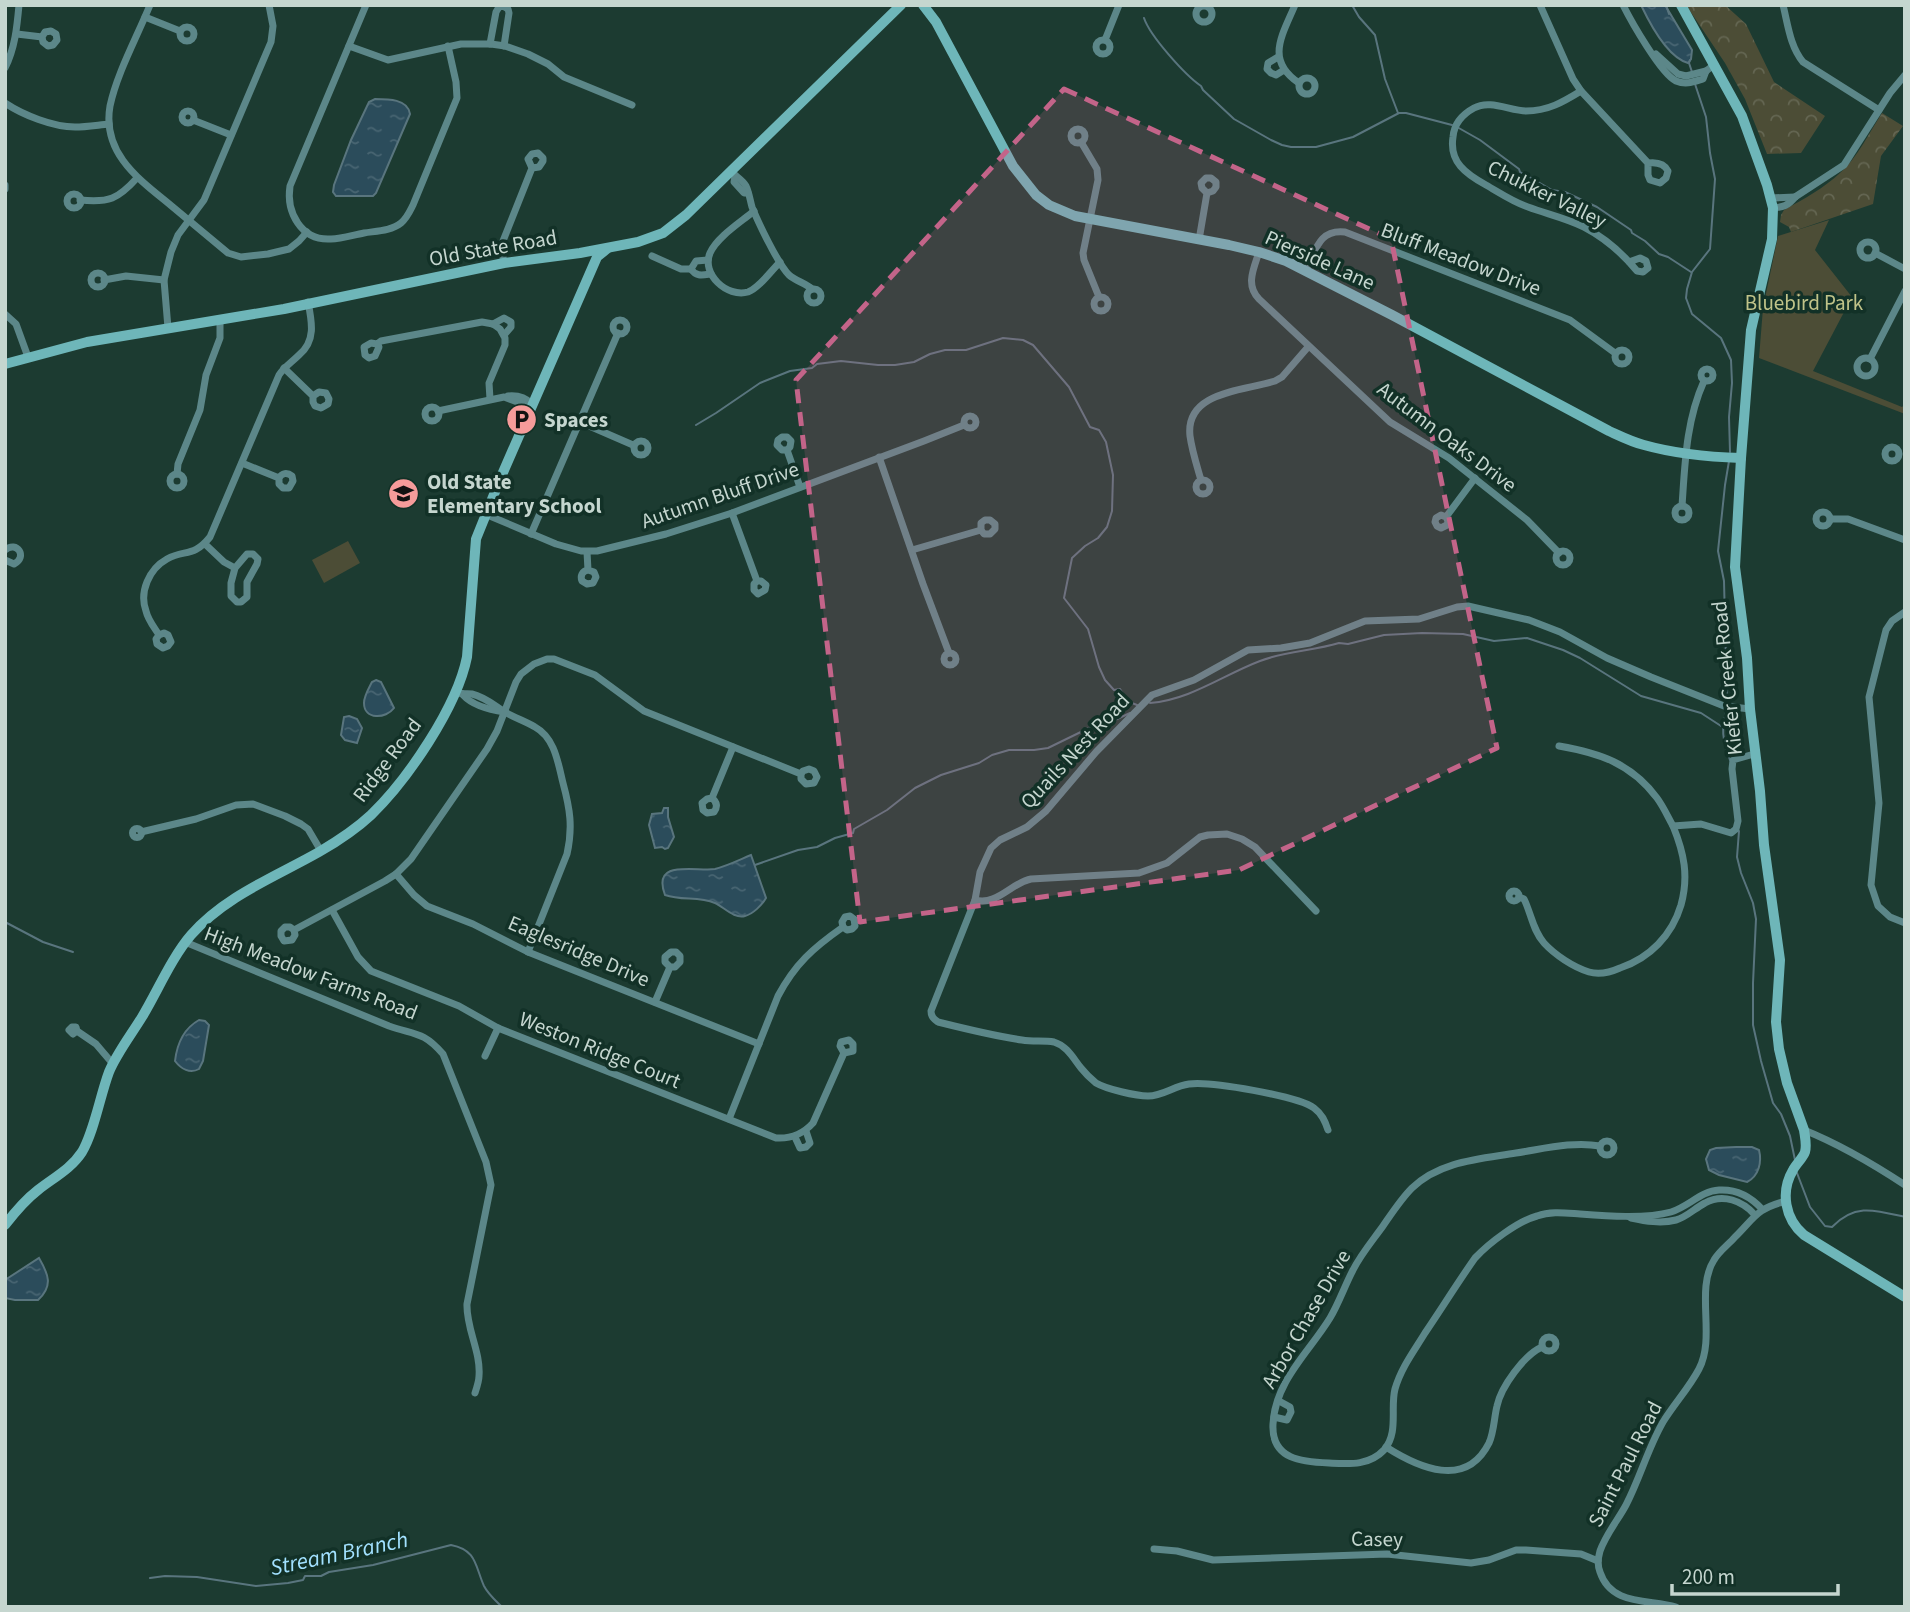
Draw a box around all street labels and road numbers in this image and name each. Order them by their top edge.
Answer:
street label: Chukker Valley [1482,152,1612,236]
street label: Bluff Meadow Drive [1377,215,1545,303]
street label: Old State Road [427,222,559,274]
street label: Pierside Lane [1260,222,1380,298]
street label: Autumn Oaks Drive [1371,375,1523,499]
street label: Autumn Bluff Drive [637,454,803,536]
street label: Kiefer Creek Road [1704,599,1750,757]
street label: Quails Nest Road [1013,687,1137,815]
street label: Ridge Road [345,712,429,808]
street label: Eaglesridge Drive [503,908,655,994]
street label: High Meadow Farms Road [200,918,422,1028]
street label: Weston Ridge Court [515,1004,685,1096]
street label: Arbor Chase Drive [1254,1244,1358,1394]
street label: Saint Paul Road [1580,1396,1670,1532]
street label: Casey [1351,1524,1403,1554]

